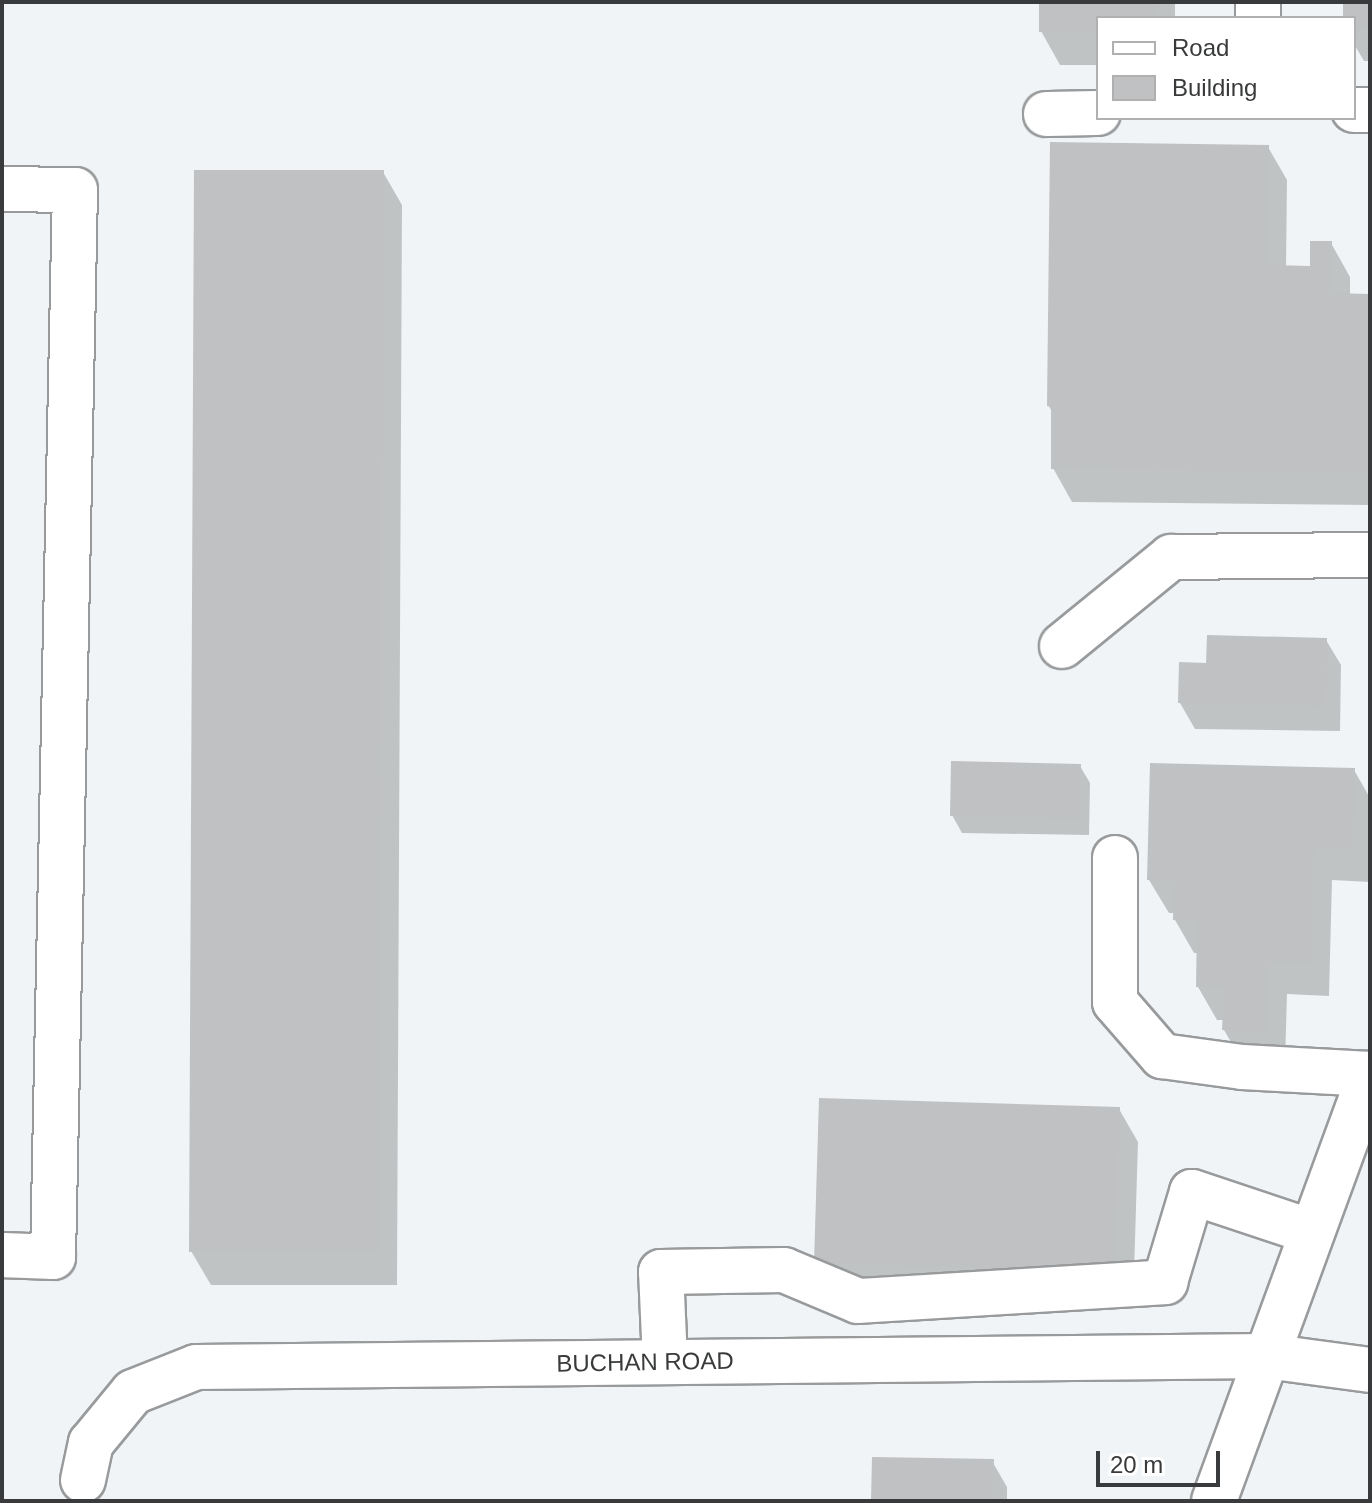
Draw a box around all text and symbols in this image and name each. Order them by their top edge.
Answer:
legend [1096,16,1356,120]
text: Road [1172,34,1229,61]
text: Building [1172,74,1257,101]
street label: BUCHAN ROAD [556,1346,734,1378]
scale bar [1100,1435,1224,1485]
text: 20 m [1110,1451,1163,1478]

